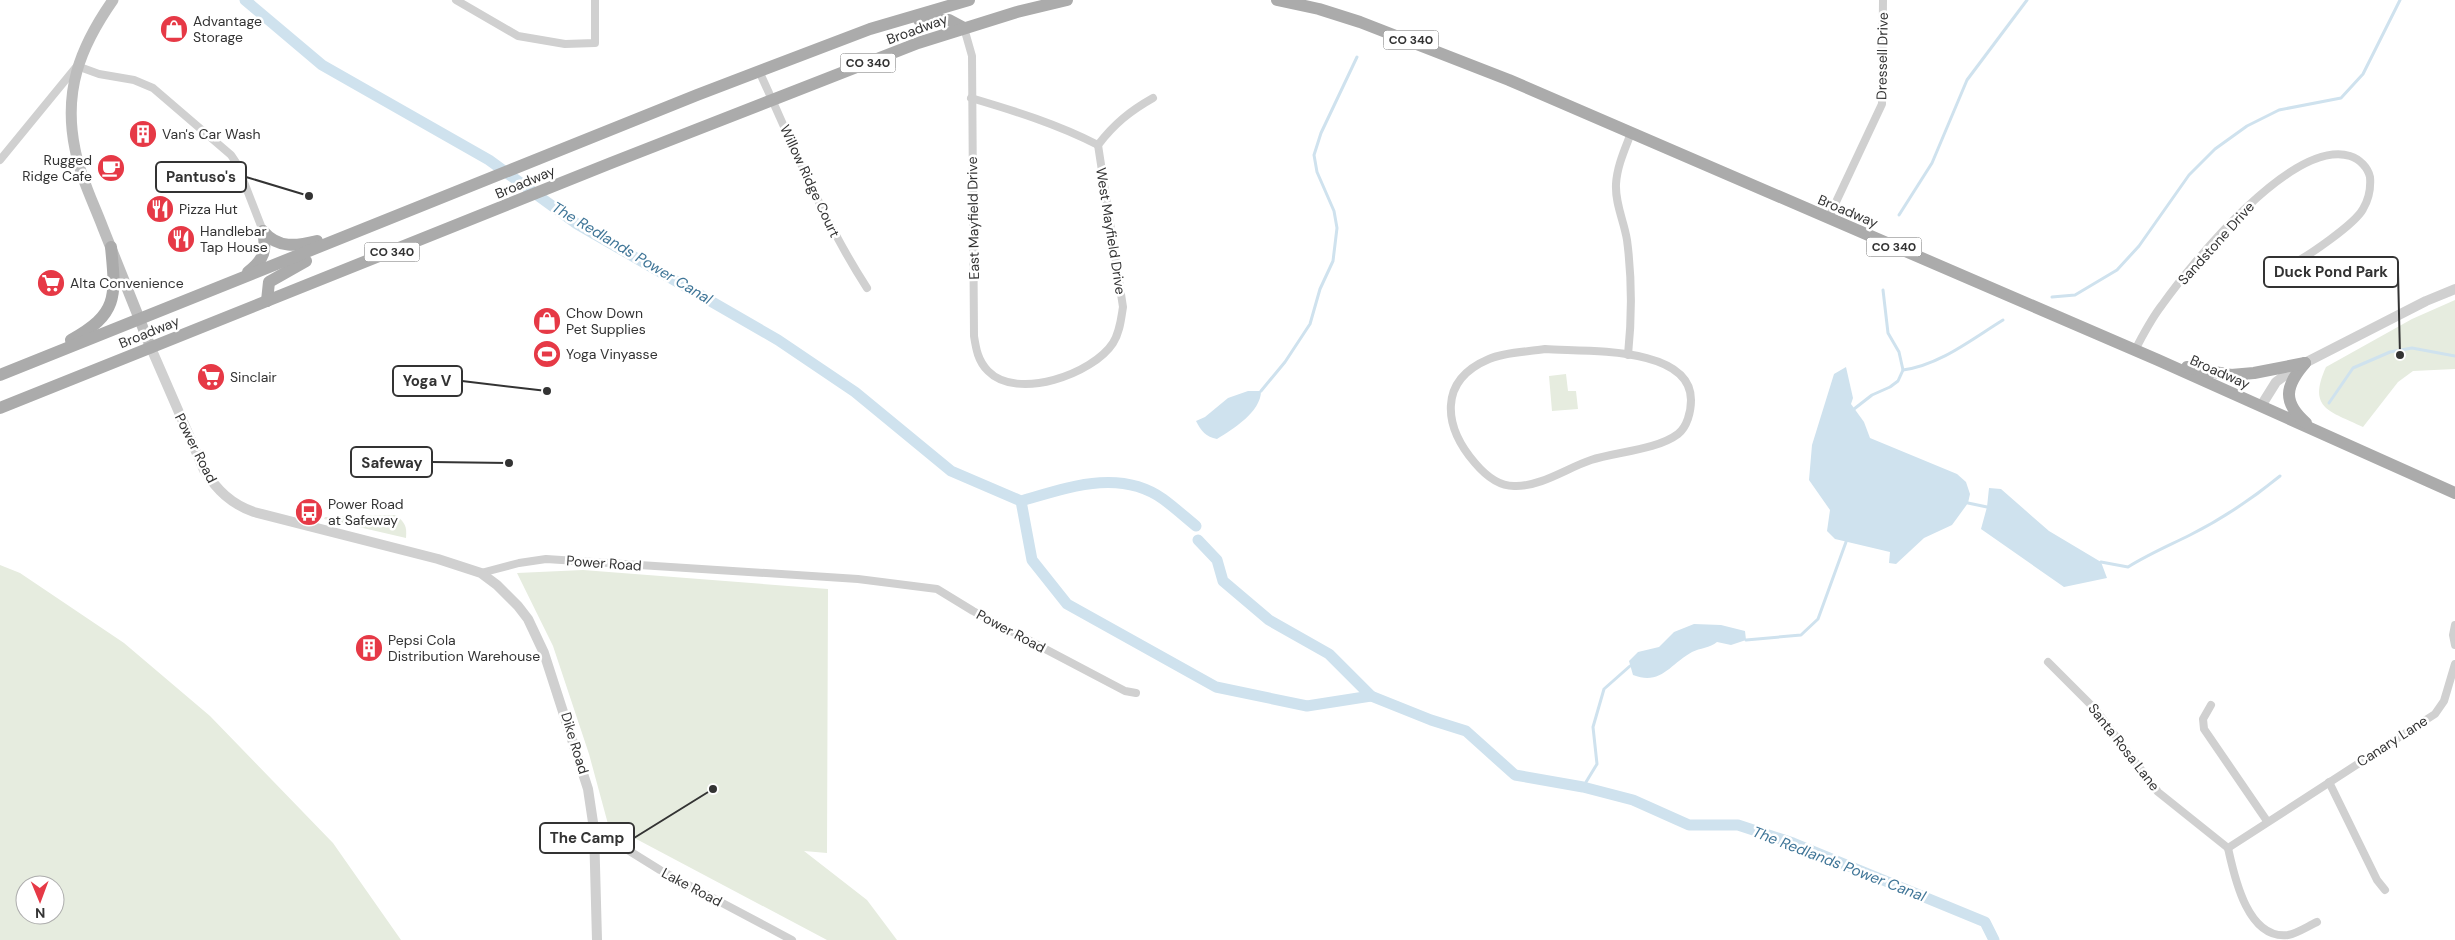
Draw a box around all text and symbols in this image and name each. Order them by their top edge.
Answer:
street label: Broadway [884,10,950,48]
place label: Advantage Storage [193,12,262,46]
street label: Dressell Drive [1872,12,1892,100]
shop icon: Advantage Storage [159,14,189,44]
road number: CO 340 [1384,30,1438,50]
road number: CO 340 [840,54,896,72]
building icon: Van's Car Wash [128,119,158,149]
street label: Willow Ridge Court [776,122,844,240]
place label: Van's Car Wash [162,125,261,143]
place label: Rugged Ridge Cafe [22,151,92,185]
cafe icon: Rugged Ridge Cafe [96,153,126,183]
street label: East Mayfield Drive [963,156,983,280]
street label: Broadway [492,161,558,203]
callout: Pantuso's [156,162,246,192]
street label: West Mayfield Drive [1092,166,1130,296]
text: Pantuso's [166,167,236,187]
street label: Broadway [1815,190,1881,232]
restaurant icon: Pizza Hut [145,194,175,224]
water label: The Redlands Power Canal [548,197,716,309]
street label: Sandstone Drive [2174,198,2258,288]
place label: Pizza Hut [179,200,238,218]
place label: Handlebar Tap House [200,222,268,256]
restaurant icon: Handlebar Tap House [166,224,196,254]
road number: CO 340 [1866,238,1922,256]
road number: CO 340 [364,242,420,262]
callout: Duck Pond Park [2264,257,2398,287]
text: Duck Pond Park [2274,262,2388,282]
supermarket icon: Alta Convenience [36,268,66,298]
place label: Alta Convenience [70,274,184,292]
place label: Chow Down Pet Supplies [566,304,646,338]
shop icon: Chow Down Pet Supplies [532,306,562,336]
street label: Broadway [116,312,182,352]
sports icon: Yoga Vinyasse [532,339,562,369]
place label: Yoga Vinyasse [566,345,658,363]
street label: Broadway [2187,351,2253,393]
supermarket icon: Sinclair [196,362,226,392]
callout: Yoga V [393,366,462,396]
place label: Sinclair [230,368,277,386]
text: Yoga V [403,371,452,391]
street label: Power Road [171,410,221,486]
callout: Safeway [351,447,432,477]
text: Safeway [361,453,423,473]
place label: Power Road at Safeway [328,495,404,529]
bus stop icon: Power Road at Safeway [294,497,324,527]
street label: Power Road [566,551,642,575]
street label: Power Road [973,605,1049,657]
place label: Pepsi Cola Distribution Warehouse [388,631,540,665]
building icon: Pepsi Cola Distribution Warehouse [354,633,384,663]
street label: Santa Rosa Lane [2084,700,2164,794]
street label: Dike Road [557,710,593,776]
street label: Canary Lane [2353,711,2431,771]
water label: The Redlands Power Canal [1750,822,1929,906]
callout: The Camp [540,823,634,853]
text: The Camp [550,828,624,848]
street label: Lake Road [659,864,725,910]
north arrow [15,875,65,925]
text: N [35,904,45,922]

